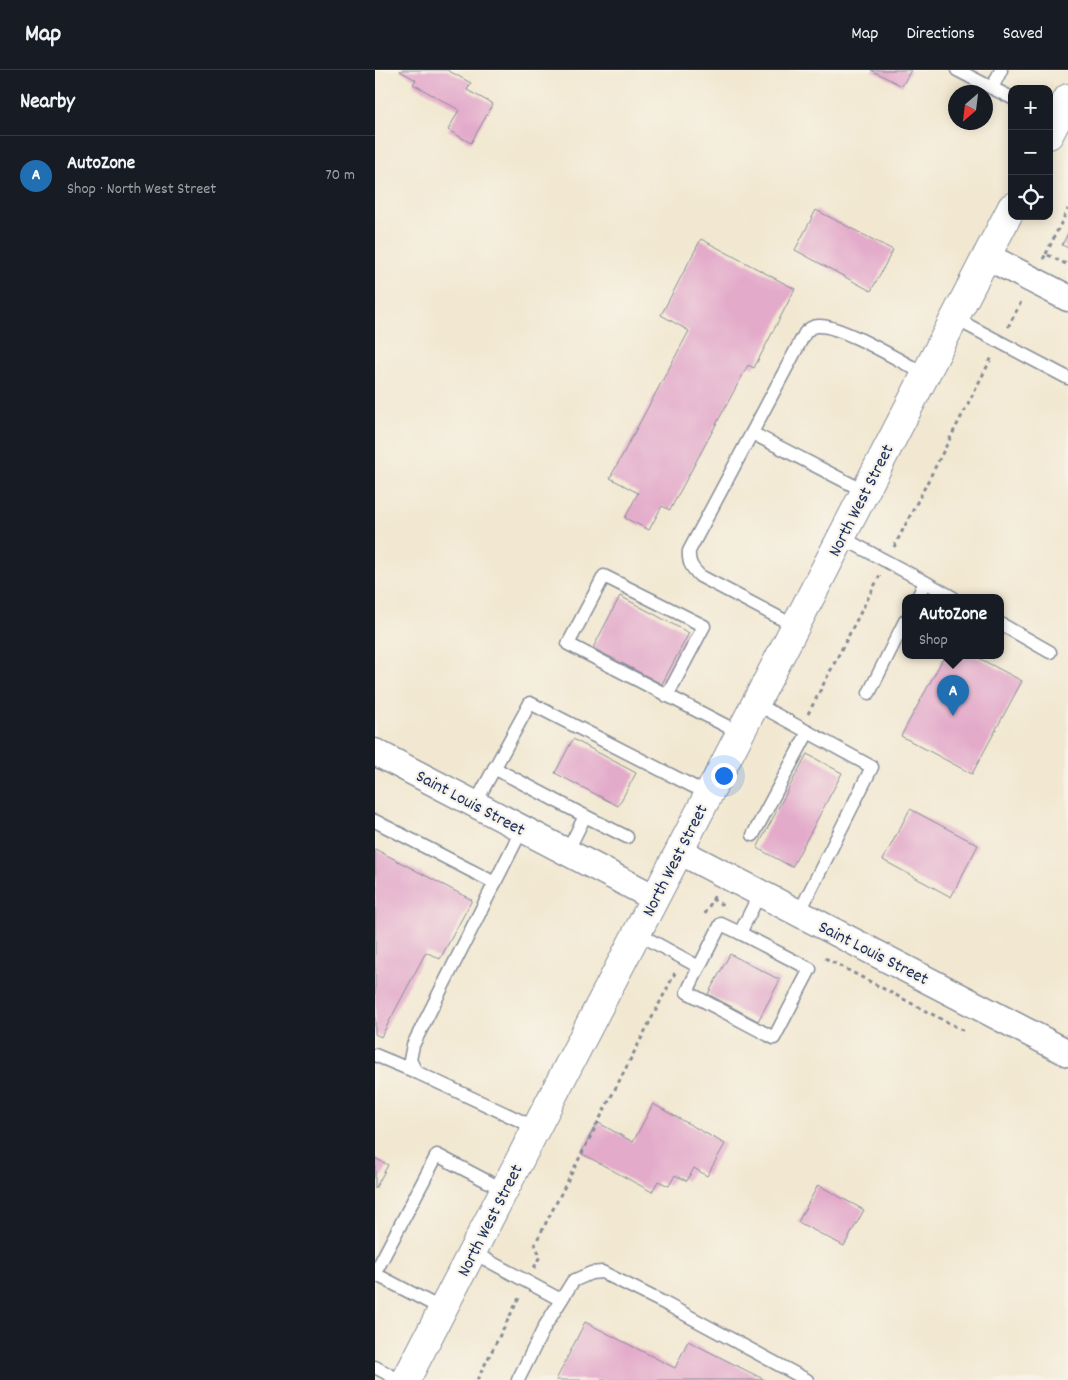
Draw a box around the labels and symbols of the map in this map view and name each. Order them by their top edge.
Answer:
north arrow [948,85,993,130]
street label: North West Street [823,440,901,562]
pin: A [937,675,969,716]
your location [711,763,737,789]
street label: Saint Louis Street [411,765,529,844]
street label: North West Street [637,800,715,922]
street label: Saint Louis Street [813,916,933,993]
street label: North West Street [452,1160,530,1282]

